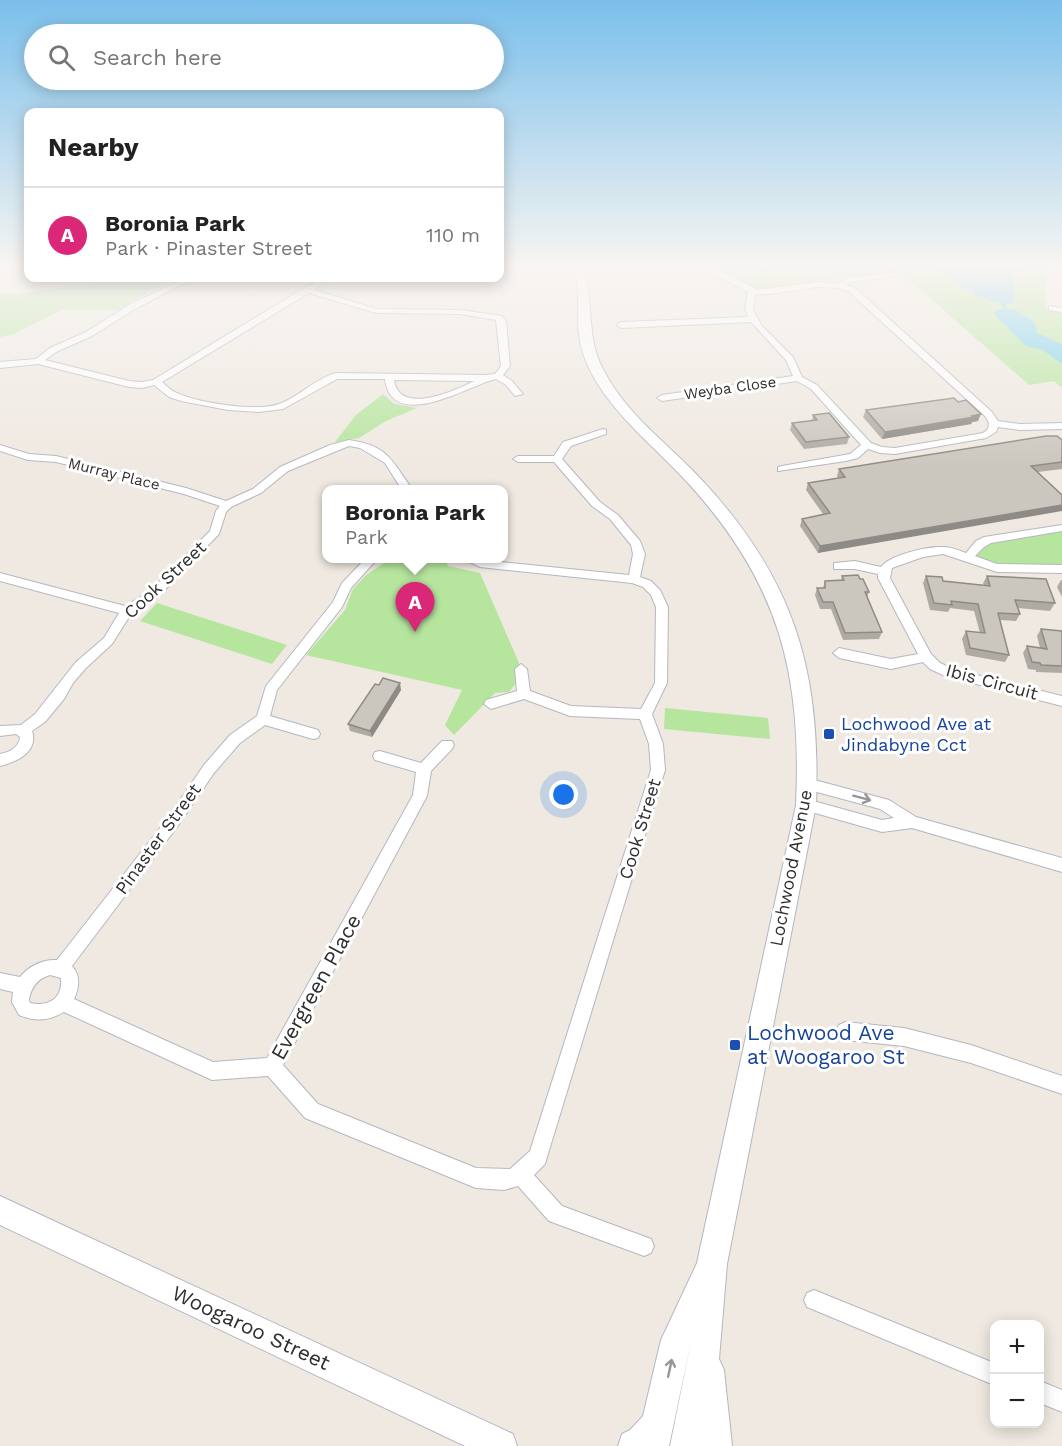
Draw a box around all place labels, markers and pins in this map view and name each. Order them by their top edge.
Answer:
pin: A [396,582,434,632]
place label: Lochwood Ave at Jindabyne Cct [841,713,991,755]
marker: Lochwood Ave at Jindabyne Cct [822,727,836,741]
place label: Lochwood Ave at Woogaroo St [747,1020,905,1069]
marker: Lochwood Ave at Woogaroo St [728,1038,742,1052]

